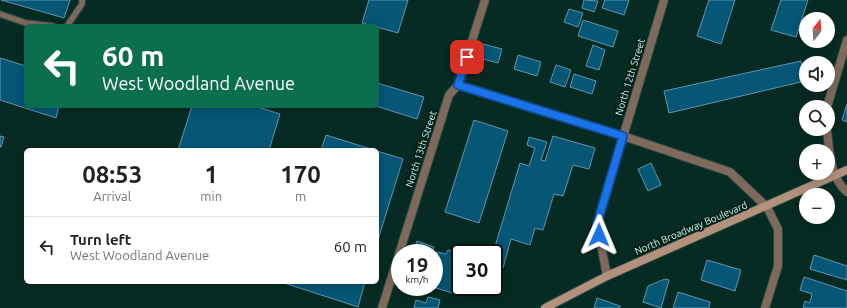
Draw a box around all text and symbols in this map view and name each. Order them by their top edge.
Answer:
north arrow [799,12,835,48]
map controls [799,12,835,224]
street label: North 12th Street [613,37,647,117]
icon: left [36,40,88,92]
text: 60 m [102,40,164,71]
pin [450,40,484,74]
icon: arrive [456,46,478,68]
button: sound [799,56,835,92]
text: West Woodland Avenue [102,73,295,93]
button: search [799,100,835,136]
street label: North 13th Street [403,109,439,189]
button: + [799,144,835,180]
text: 08:53 [82,161,142,188]
text: 1 [204,161,218,188]
text: 170 [280,161,321,188]
button: − [799,188,835,224]
text: Arrival [93,189,131,203]
text: min [200,189,222,203]
text: m [295,189,306,203]
street label: North Broadway Boulevard [633,199,749,257]
position arrow [578,214,620,256]
text: Turn left [70,231,131,248]
icon: left [36,236,58,258]
text: 60 m [334,238,367,255]
speed limit sign: 30 [451,244,503,296]
text: West Woodland Avenue [70,248,209,262]
text: 19 [406,253,428,276]
text: km/h [405,274,429,285]

